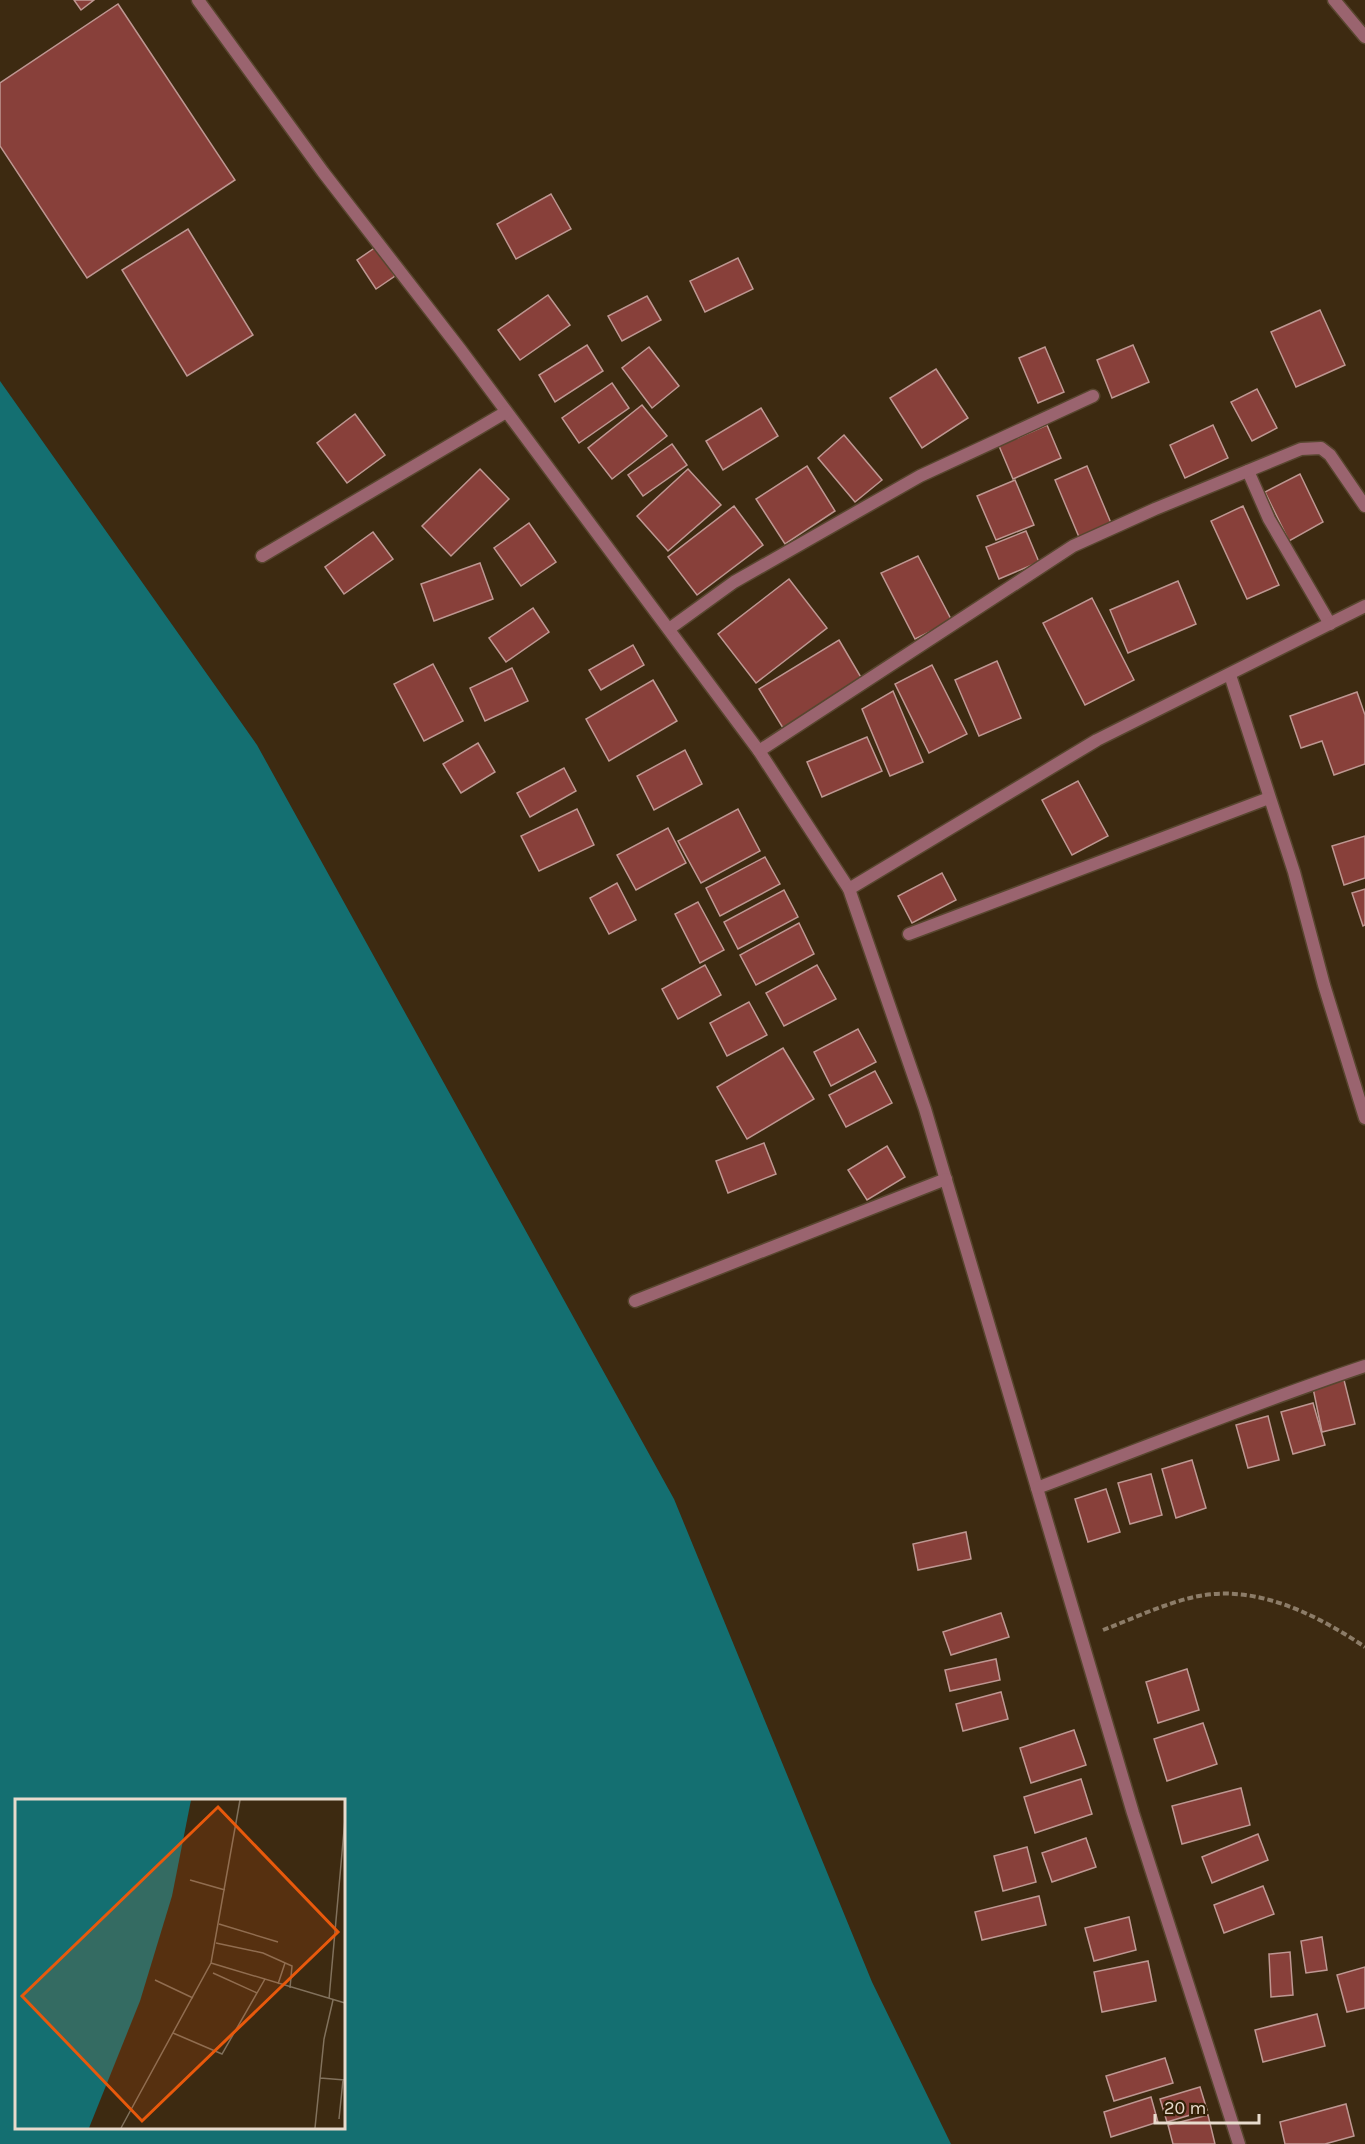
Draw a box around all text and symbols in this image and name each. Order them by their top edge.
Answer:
inset map [15,1799,345,2129]
scale bar [1155,2087,1258,2125]
text: 20 m [1164,2097,1206,2119]

